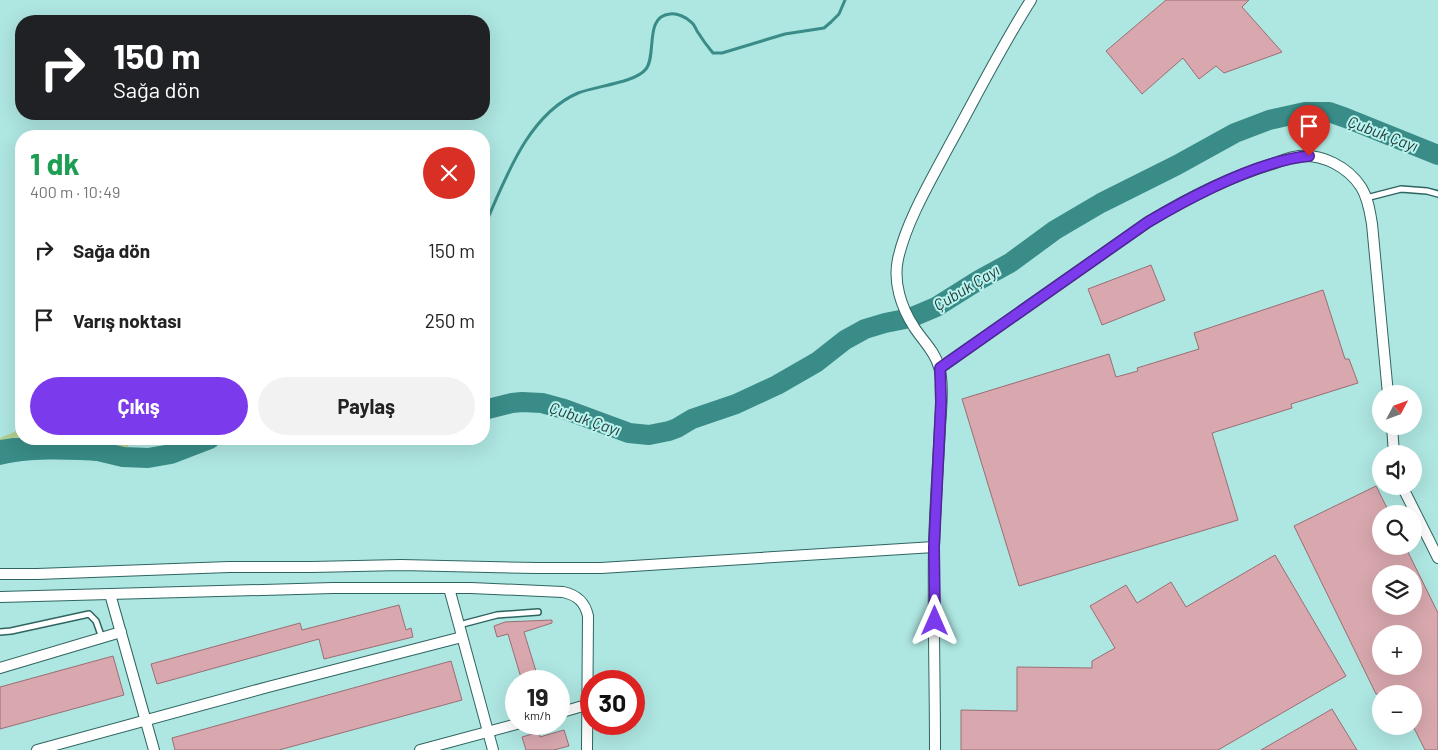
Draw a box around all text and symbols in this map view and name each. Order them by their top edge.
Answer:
text: 150 m [113,34,200,76]
icon: right [30,35,95,100]
text: Sağa dön [113,76,200,102]
pin [1288,105,1330,156]
water label: Çubuk Çayı [1345,111,1421,155]
icon: arrive [1295,112,1323,140]
text: 1 dk [30,145,80,181]
button: close [423,147,475,199]
text: 400 m · 10:49 [30,182,120,201]
icon: right [30,236,58,264]
text: Sağa dön [73,239,150,262]
text: 150 m [428,239,475,262]
water label: Çubuk Çayı [930,260,1002,314]
icon: arrive [30,306,58,334]
text: Varış noktası [73,309,181,332]
text: 250 m [425,309,475,332]
button: Çıkış [30,377,248,435]
button: Paylaş [258,377,475,435]
north arrow [1372,385,1422,435]
map controls [1372,385,1422,735]
water label: Çubuk Çayı [547,397,623,439]
button: sound [1372,445,1422,495]
button: search [1372,505,1422,555]
button: layers [1372,565,1422,615]
position arrow [908,594,960,646]
button: + [1372,625,1422,675]
speed limit sign: 30 [580,670,645,735]
text: 19 [526,681,549,711]
button: − [1372,685,1422,735]
text: km/h [524,708,551,722]

